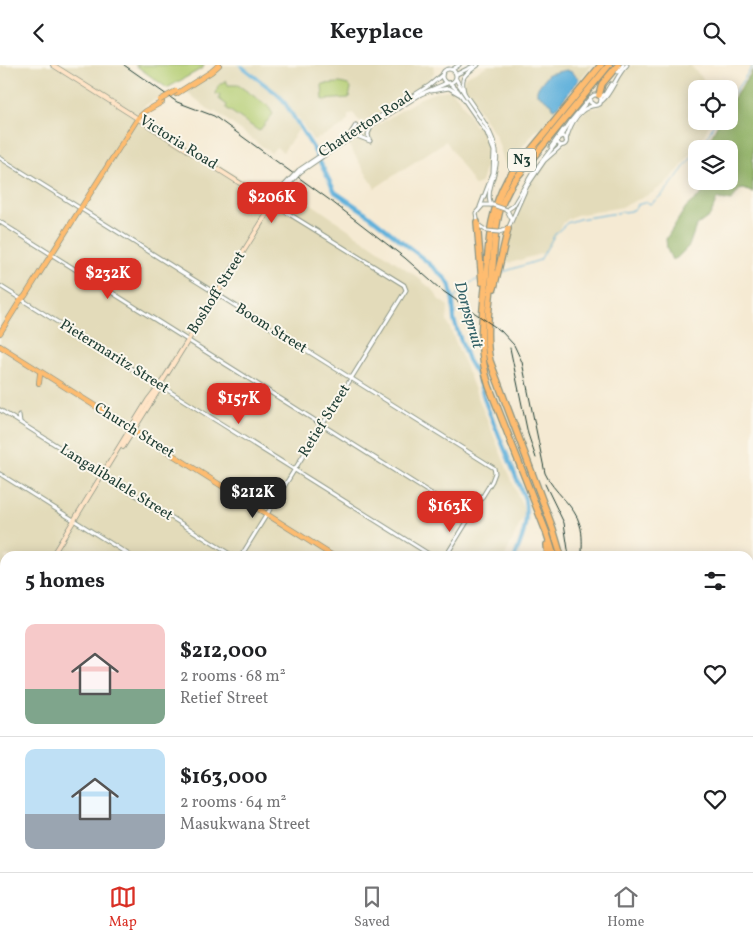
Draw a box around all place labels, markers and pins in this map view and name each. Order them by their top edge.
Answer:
pin: $206K [237,181,307,224]
pin: $232K [73,257,143,300]
pin: $157K [204,383,274,425]
pin: $212K [218,477,288,519]
pin: $163K [415,491,485,533]

